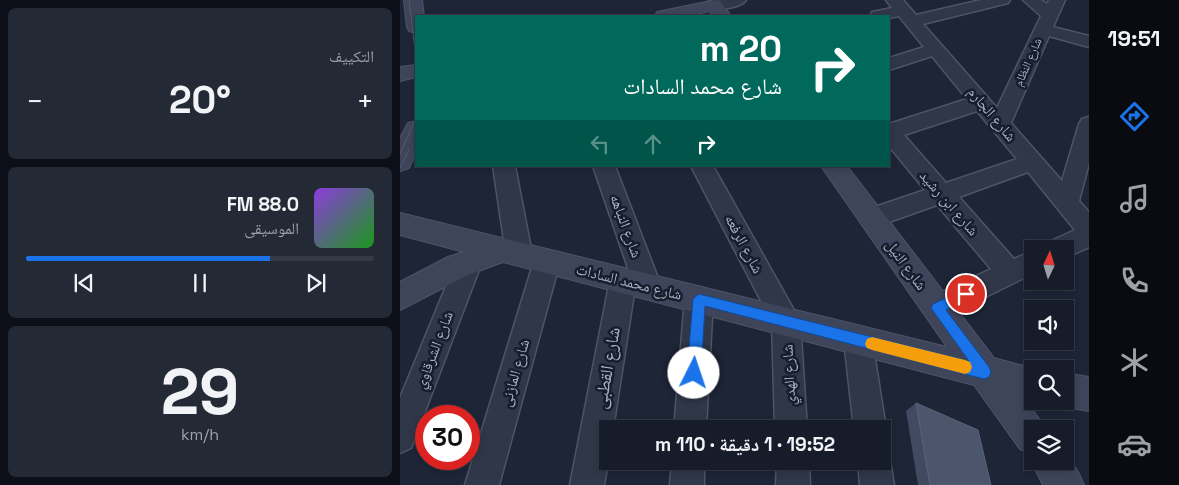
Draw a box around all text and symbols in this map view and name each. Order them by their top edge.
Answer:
text: 19:51 [1108,24,1160,52]
text: 20 m [700,27,782,71]
icon: right [800,35,865,100]
street label: شارع النظام [1010,35,1046,89]
text: التكييف [329,46,374,67]
text: شارع محمد السادات [623,72,782,100]
text: 20° [169,76,231,124]
street label: شارع الجارم [963,82,1021,146]
text: − [26,83,43,119]
text: + [357,83,374,119]
icon: directions [1117,99,1152,134]
icon: left [586,130,614,158]
icon: ahead [639,130,667,158]
icon: right [692,130,720,158]
street label: شارع ابن رشيد [915,166,983,240]
icon: music [1117,181,1152,216]
text: 88.0 FM [227,192,299,217]
street label: شارع النباهه [605,192,647,261]
street label: شارع الرفعه [720,211,768,277]
text: الموسيقى [244,218,299,239]
street label: شارع النيل [881,236,931,294]
north arrow [1024,240,1074,290]
map controls [1024,240,1074,470]
street label: شارع محمد السادات [574,259,684,305]
icon: phone [1117,263,1152,298]
icon: previous [70,269,98,297]
icon: pause [186,269,214,297]
icon: next [302,269,330,297]
pin [945,273,987,315]
icon: arrive [952,280,980,308]
button: sound [1024,300,1074,350]
street label: شارع الشرقاوي [410,308,460,392]
street label: شارع القطبى [588,325,625,411]
street label: شارع المازنى [496,337,534,409]
street label: شارع الهدي [777,344,802,406]
icon: climate [1117,345,1152,380]
position arrow [667,346,719,398]
text: 29 [161,350,239,433]
button: search [1024,360,1074,410]
speed limit sign: 30 [415,405,480,470]
button: layers [1024,420,1074,470]
text: km/h [181,424,219,445]
icon: car [1117,427,1152,462]
text: 19:52 · 1 دقيقة · 110 m [655,432,835,457]

